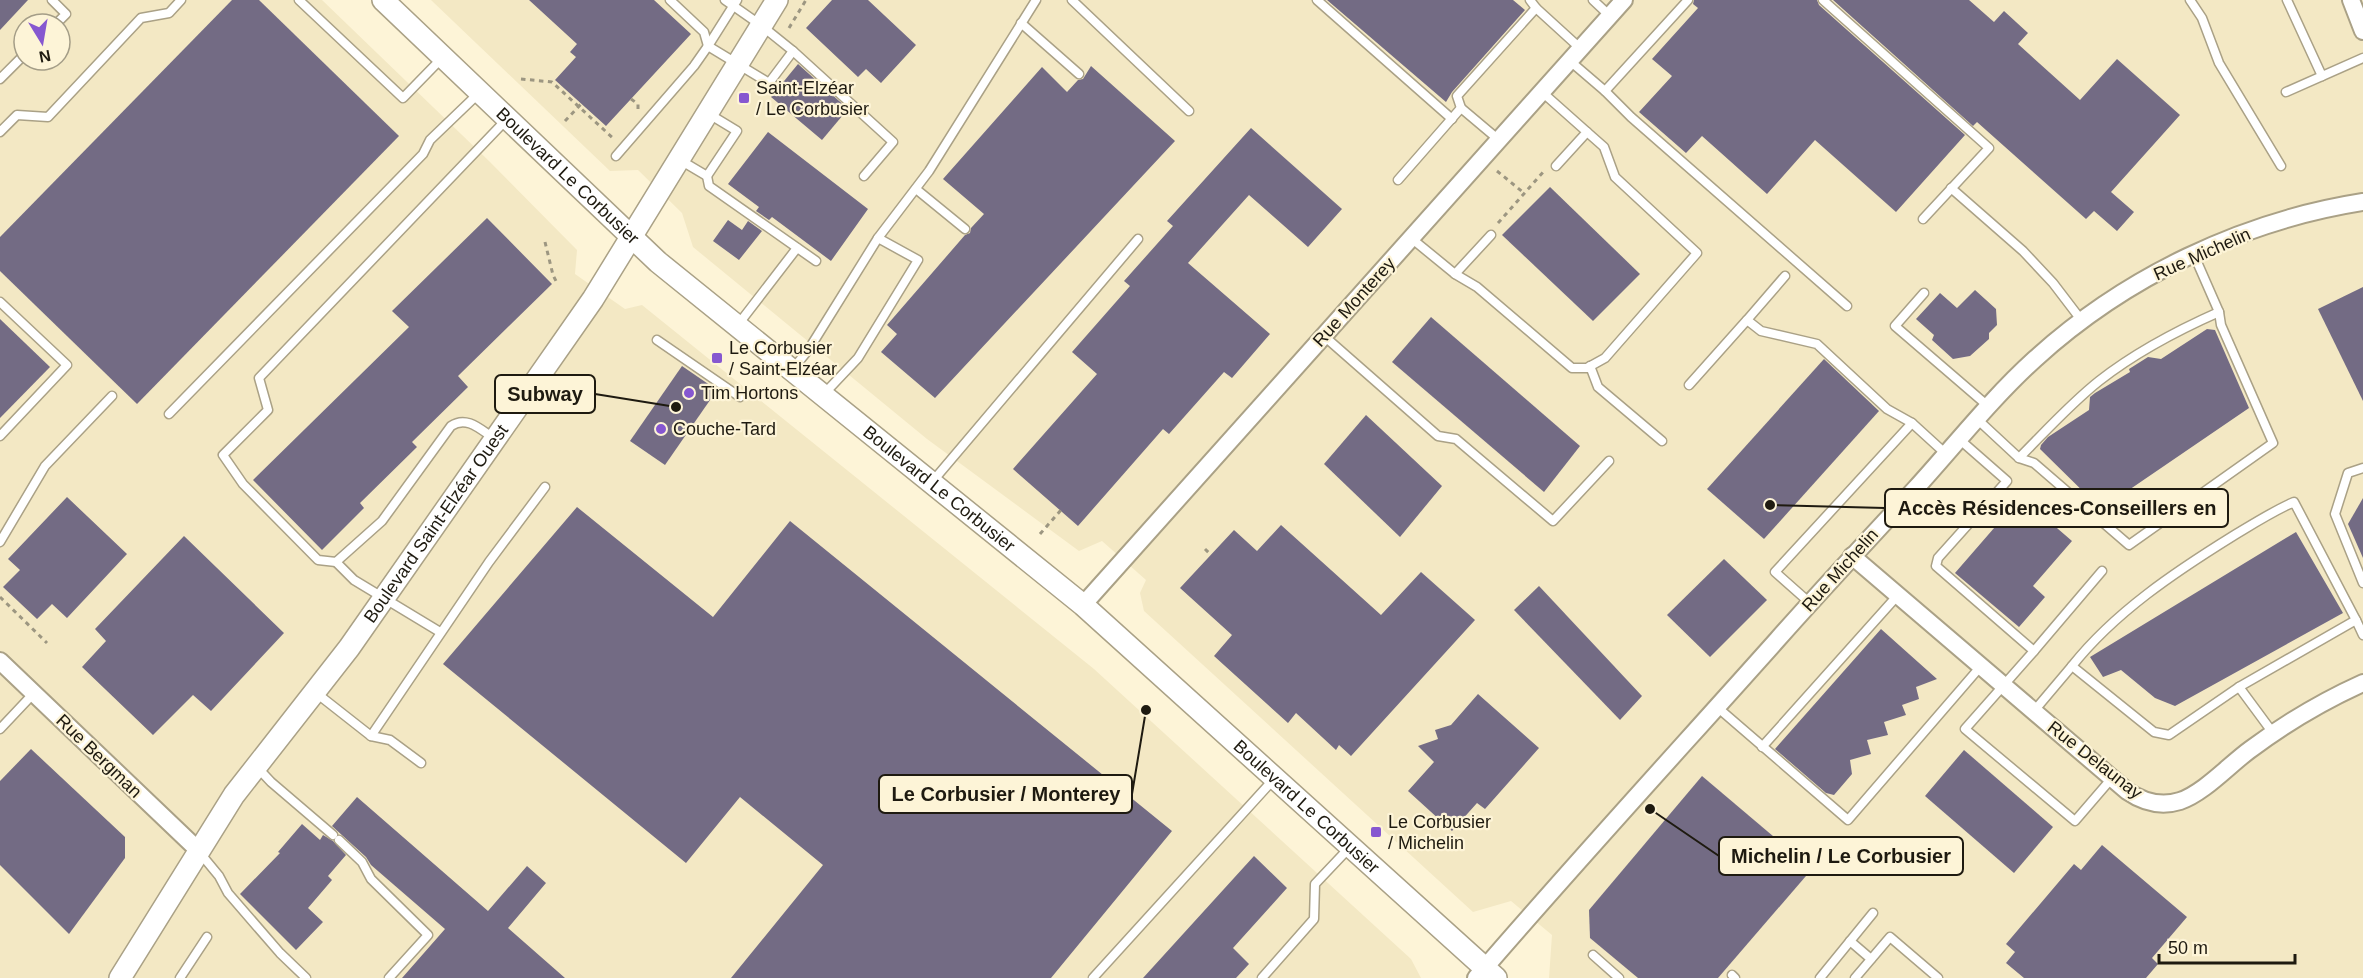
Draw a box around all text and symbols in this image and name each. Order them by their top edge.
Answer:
north arrow [12,12,72,72]
text: N [37,47,52,66]
place label: Saint-Elzéar / Le Corbusier [756,78,869,119]
marker: Saint-Elzéar / Le Corbusier [737,91,751,105]
street label: Boulevard Le Corbusier [492,103,643,248]
street label: Rue Michelin [2150,224,2254,284]
street label: Rue Monterey [1309,253,1399,351]
place label: Le Corbusier / Saint-Elzéar [729,338,837,379]
marker: Le Corbusier / Saint-Elzéar [710,351,724,365]
callout: Subway [495,375,595,413]
text: Subway [507,383,584,405]
place label: Tim Hortons [701,383,798,403]
marker: Tim Hortons [682,386,696,400]
place label: Couche-Tard [673,419,776,439]
street label: Boulevard Saint-Elzéar Ouest [360,421,512,627]
marker: Couche-Tard [654,422,668,436]
street label: Boulevard Le Corbusier [859,422,1019,556]
callout: Accès Résidences-Conseillers en [1885,489,2228,527]
text: Accès Résidences-Conseillers en [1897,497,2217,519]
street label: Rue Michelin [1798,525,1882,615]
street label: Rue Bergman [52,710,146,802]
street label: Rue Delaunay [2044,717,2146,803]
street label: Boulevard Le Corbusier [1229,736,1383,878]
callout: Le Corbusier / Monterey [879,775,1132,813]
text: Le Corbusier / Monterey [892,783,1121,805]
place label: Le Corbusier / Michelin [1388,812,1491,853]
marker: Le Corbusier / Michelin [1369,825,1383,839]
callout: Michelin / Le Corbusier [1719,837,1963,875]
text: Michelin / Le Corbusier [1731,845,1951,867]
scale bar [2159,927,2296,965]
text: 50 m [2168,938,2208,958]

